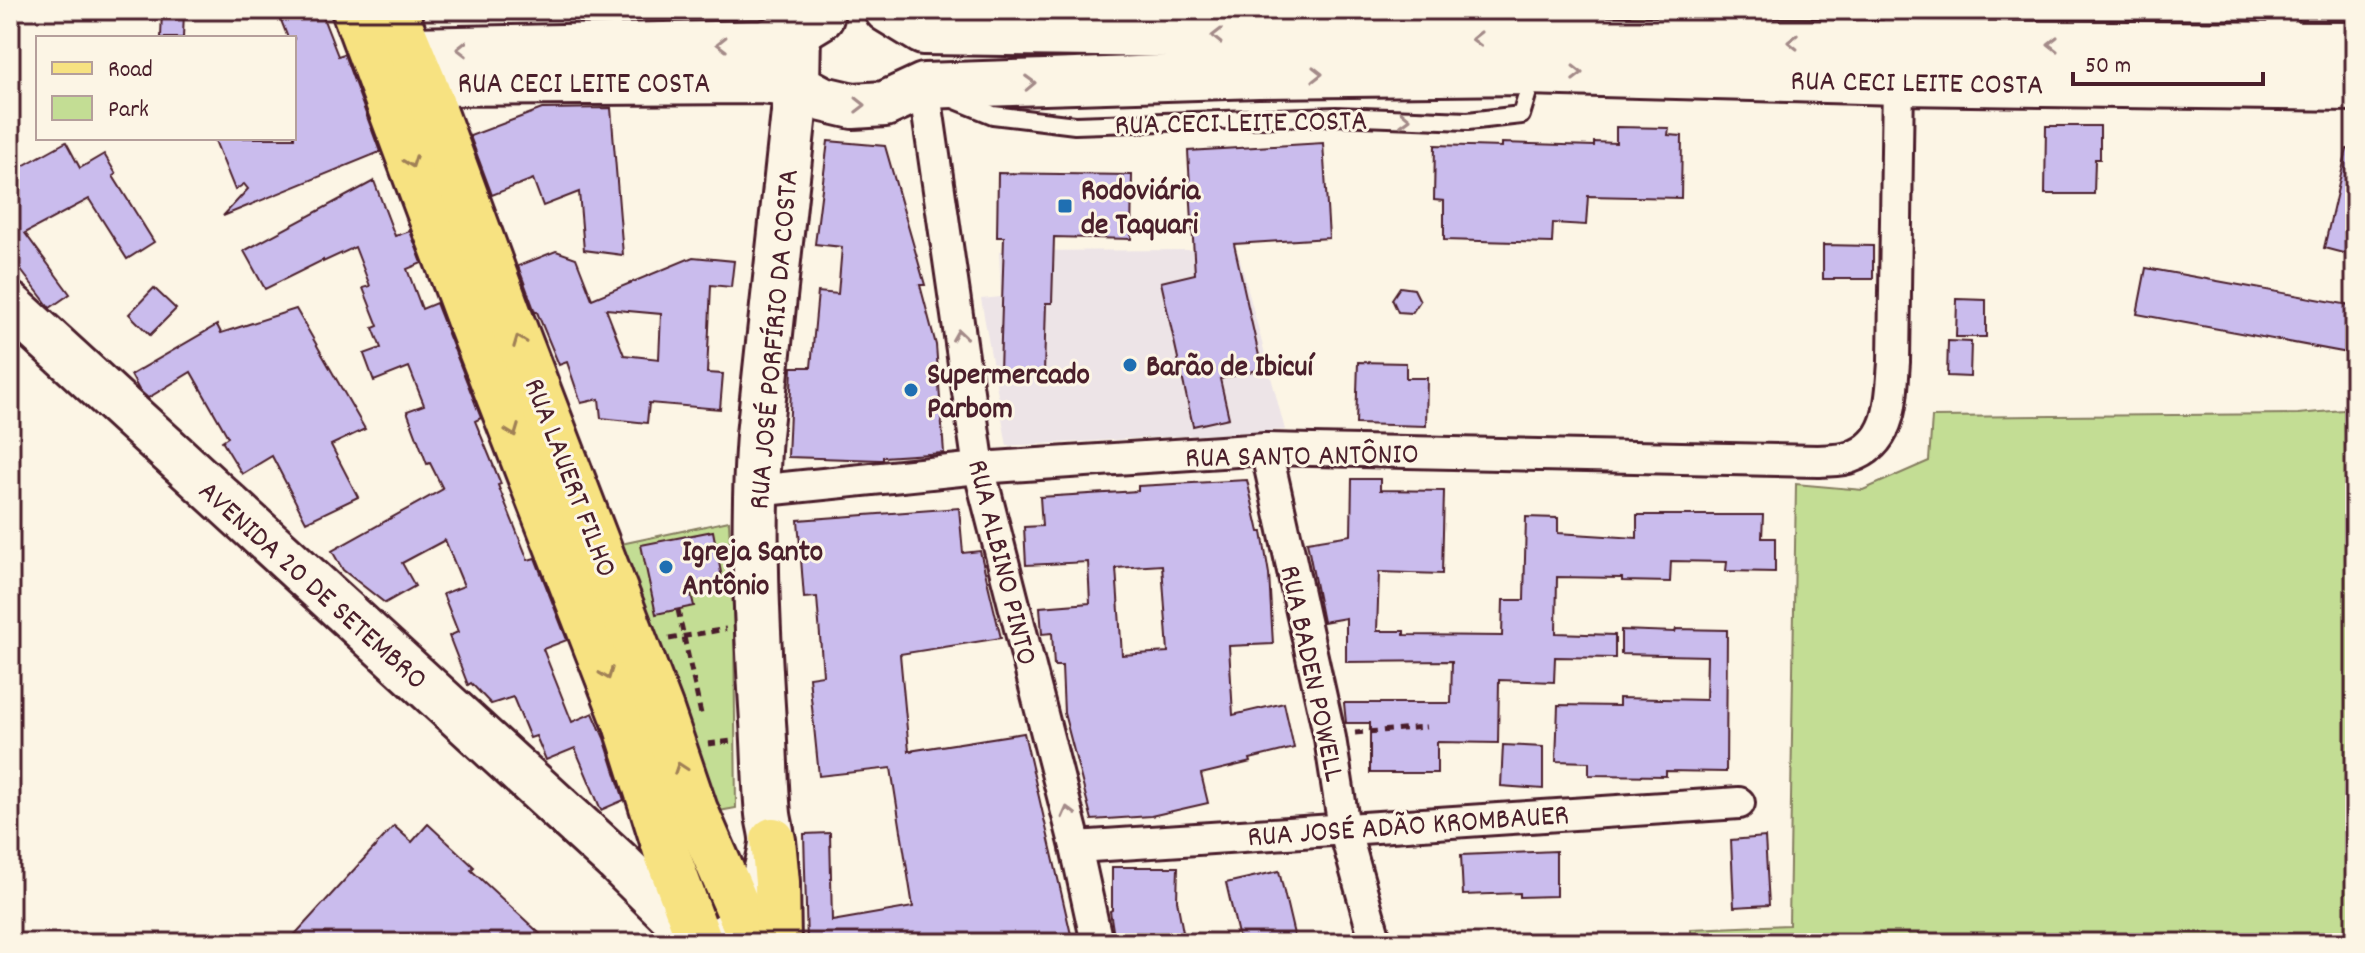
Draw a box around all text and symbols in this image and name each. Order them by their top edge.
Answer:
one-way arrow [1210,27,1223,45]
one-way arrow [1470,30,1483,48]
one-way arrow [1786,33,1799,51]
one-way arrow [715,35,728,52]
one-way arrow [2046,35,2059,53]
legend [36,36,296,140]
scale bar [2073,36,2263,86]
one-way arrow [455,40,468,58]
text: 50 m [2085,50,2131,84]
text: Road [108,54,153,88]
street label: RUA CECI LEITE COSTA [1790,62,2044,109]
one-way arrow [1571,64,1584,82]
street label: RUA CECI LEITE COSTA [457,65,711,108]
one-way arrow [1311,65,1324,83]
one-way arrow [1024,74,1037,91]
text: Park [108,94,149,128]
one-way arrow [854,96,867,113]
street label: RUA CECI LEITE COSTA [1114,102,1368,149]
one-way arrow [1399,111,1412,128]
one-way arrow [402,154,418,168]
street label: RUA JOSÉ PORFÍRIO DA COSTA [740,167,813,512]
place label: Rodoviária de Taquari [1081,172,1201,249]
marker: Rodoviária de Taquari [1056,197,1074,215]
one-way arrow [951,328,968,342]
one-way arrow [512,335,529,349]
place label: Barão de Ibicuí [1146,348,1316,391]
place label: Supermercado Parbom [927,356,1090,433]
marker: Barão de Ibicuí [1121,356,1139,374]
street label: RUA LAUERT FILHO [510,373,626,584]
marker: Supermercado Parbom [902,381,920,399]
one-way arrow [503,423,520,437]
street label: RUA SANTO ANTÔNIO [1185,435,1419,482]
street label: RUA ALBINO PINTO [953,456,1046,670]
street label: AVENIDA 20 DE SETEMBRO [187,472,435,702]
place label: Igreja Santo Antônio [682,533,823,610]
marker: Igreja Santo Antônio [657,558,675,576]
street label: RUA BADEN POWELL [1266,562,1353,786]
one-way arrow [597,666,614,680]
one-way arrow [674,762,690,776]
street label: RUA JOSÉ ADÃO KROMBAUER [1246,796,1571,861]
one-way arrow [1060,806,1077,820]

